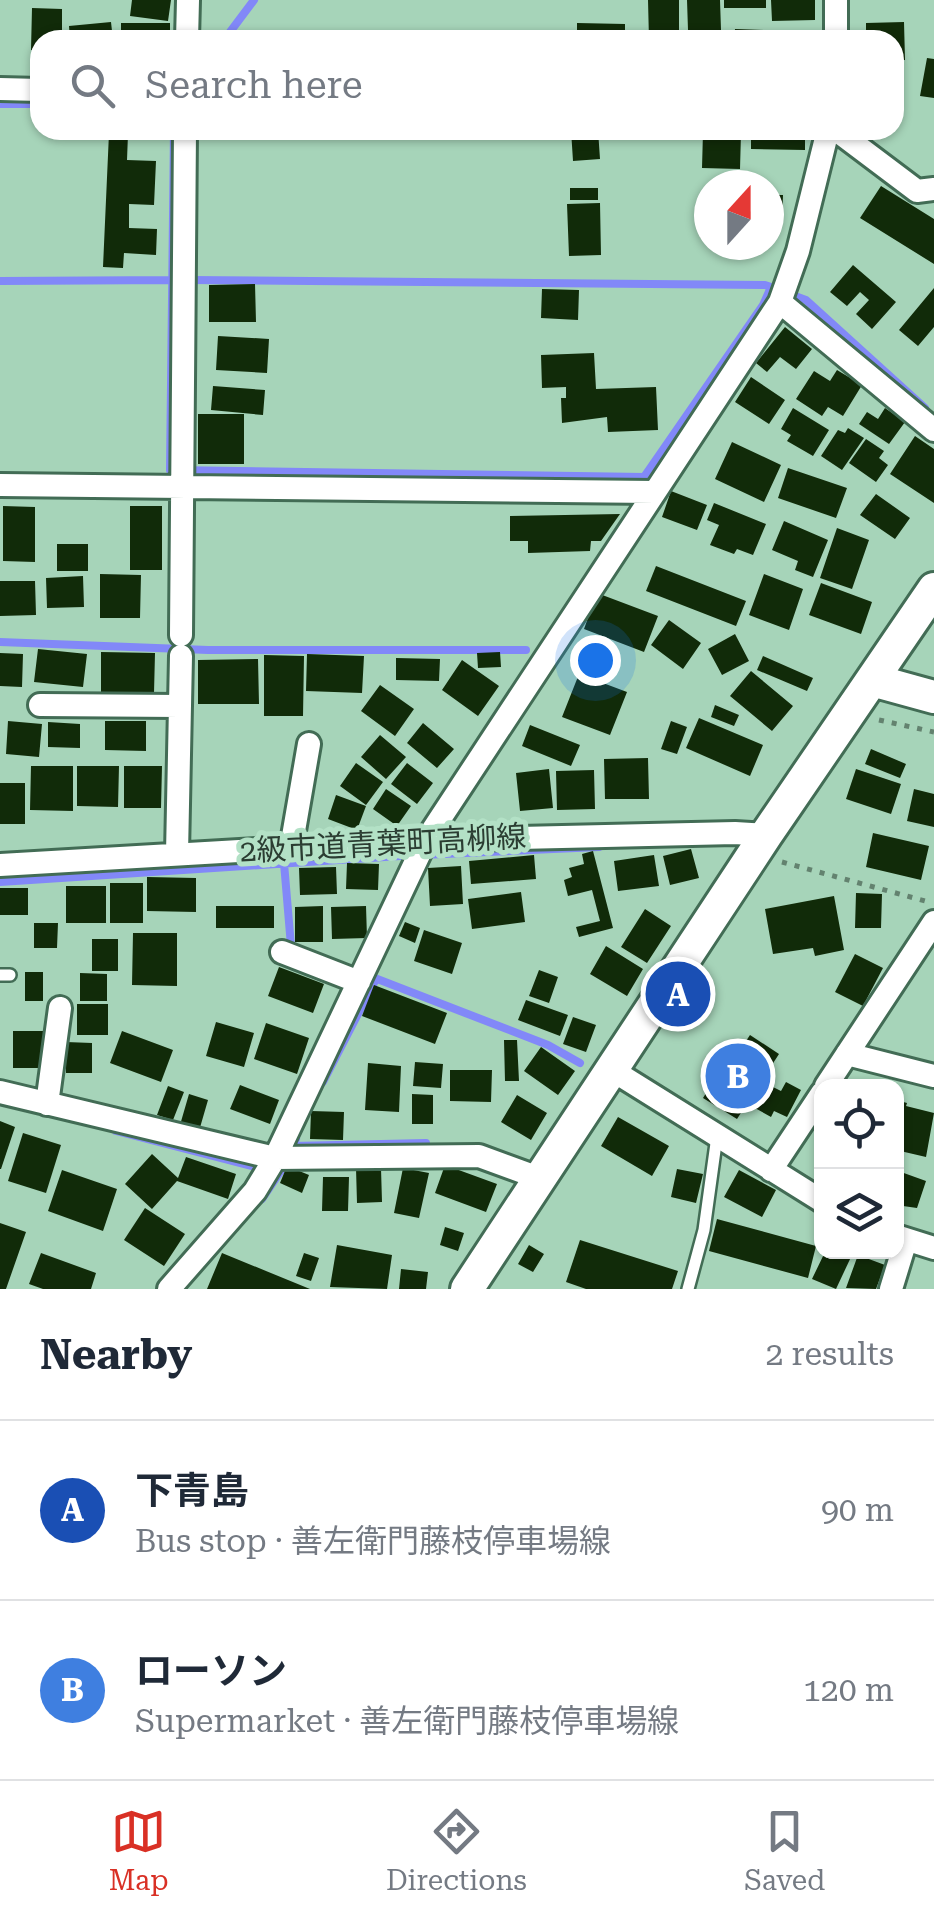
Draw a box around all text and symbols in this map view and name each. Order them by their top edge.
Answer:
search box [30,30,904,140]
icon: search [65,58,120,113]
text: Search here [145,63,363,107]
north arrow [694,170,784,260]
your location [570,635,621,686]
street label: 2級市道青葉町高柳線 [239,819,527,868]
pin: A [646,956,710,1032]
pin: B [706,1038,770,1114]
map controls [814,1079,904,1259]
button: locate [814,1079,904,1169]
button: layers [814,1169,904,1259]
text: Nearby [40,1330,192,1379]
text: 2 results [766,1335,894,1373]
text: 下青島 [135,1469,249,1513]
text: A [61,1491,84,1529]
text: 90 m [821,1491,894,1529]
text: Bus stop · 善左衛門藤枝停車場線 [135,1522,611,1560]
text: ローソン [135,1649,287,1693]
text: B [61,1671,84,1709]
text: 120 m [803,1671,894,1709]
text: Supermarket · 善左衛門藤枝停車場線 [135,1702,679,1740]
tab: Map [109,1804,169,1897]
tab: Directions [386,1804,527,1897]
tab: Saved [744,1804,825,1897]

